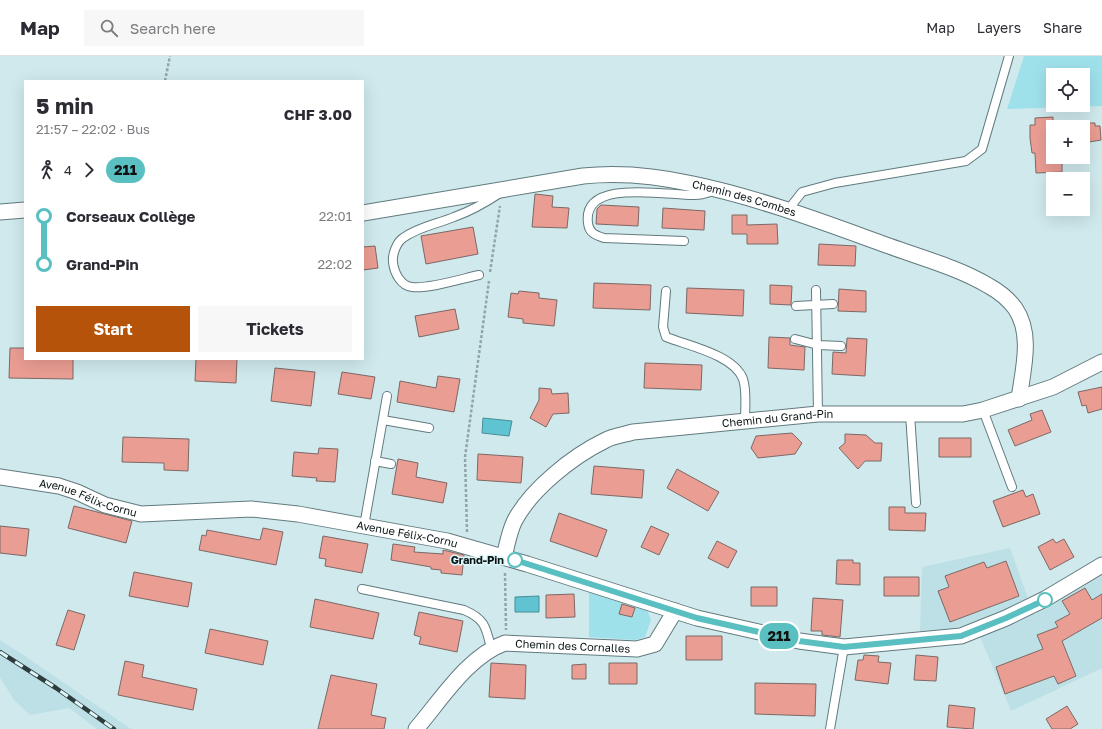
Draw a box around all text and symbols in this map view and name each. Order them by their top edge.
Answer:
search box [84,10,364,46]
text: Map [20,16,60,39]
icon: search [98,17,120,39]
text: Search here [130,19,216,37]
text: Map [926,19,955,36]
text: Layers [977,19,1021,36]
text: Share [1043,19,1082,36]
map controls [1046,68,1090,216]
button: locate [1046,68,1090,112]
text: 5 min [36,92,94,119]
text: CHF 3.00 [284,105,352,123]
button: + [1046,120,1090,164]
text: 21:57 – 22:02 · Bus [36,121,150,137]
icon: walk [36,159,58,181]
icon: forward [78,159,100,181]
text: 211 [114,161,137,178]
text: 4 [64,162,72,178]
button: − [1046,172,1090,216]
street label: Chemin des Combes [691,177,798,219]
text: Corseaux Collège [66,207,195,225]
text: 22:01 [319,208,352,224]
text: Grand-Pin [66,255,139,273]
text: 22:02 [317,256,352,272]
button: Start [36,306,190,352]
button: Tickets [198,306,352,352]
street label: Chemin du Grand-Pin [721,407,833,429]
street label: Avenue Félix-Cornu [38,476,138,519]
street label: Avenue Félix-Cornu [356,518,459,550]
marker: Grand-Pin [507,552,523,568]
place label: Grand-Pin [451,553,504,566]
unlabelled marker [1037,592,1053,608]
line badge: 211 [756,623,802,649]
text: 211 [768,627,790,644]
street label: Chemin des Cornalles [515,636,631,655]

